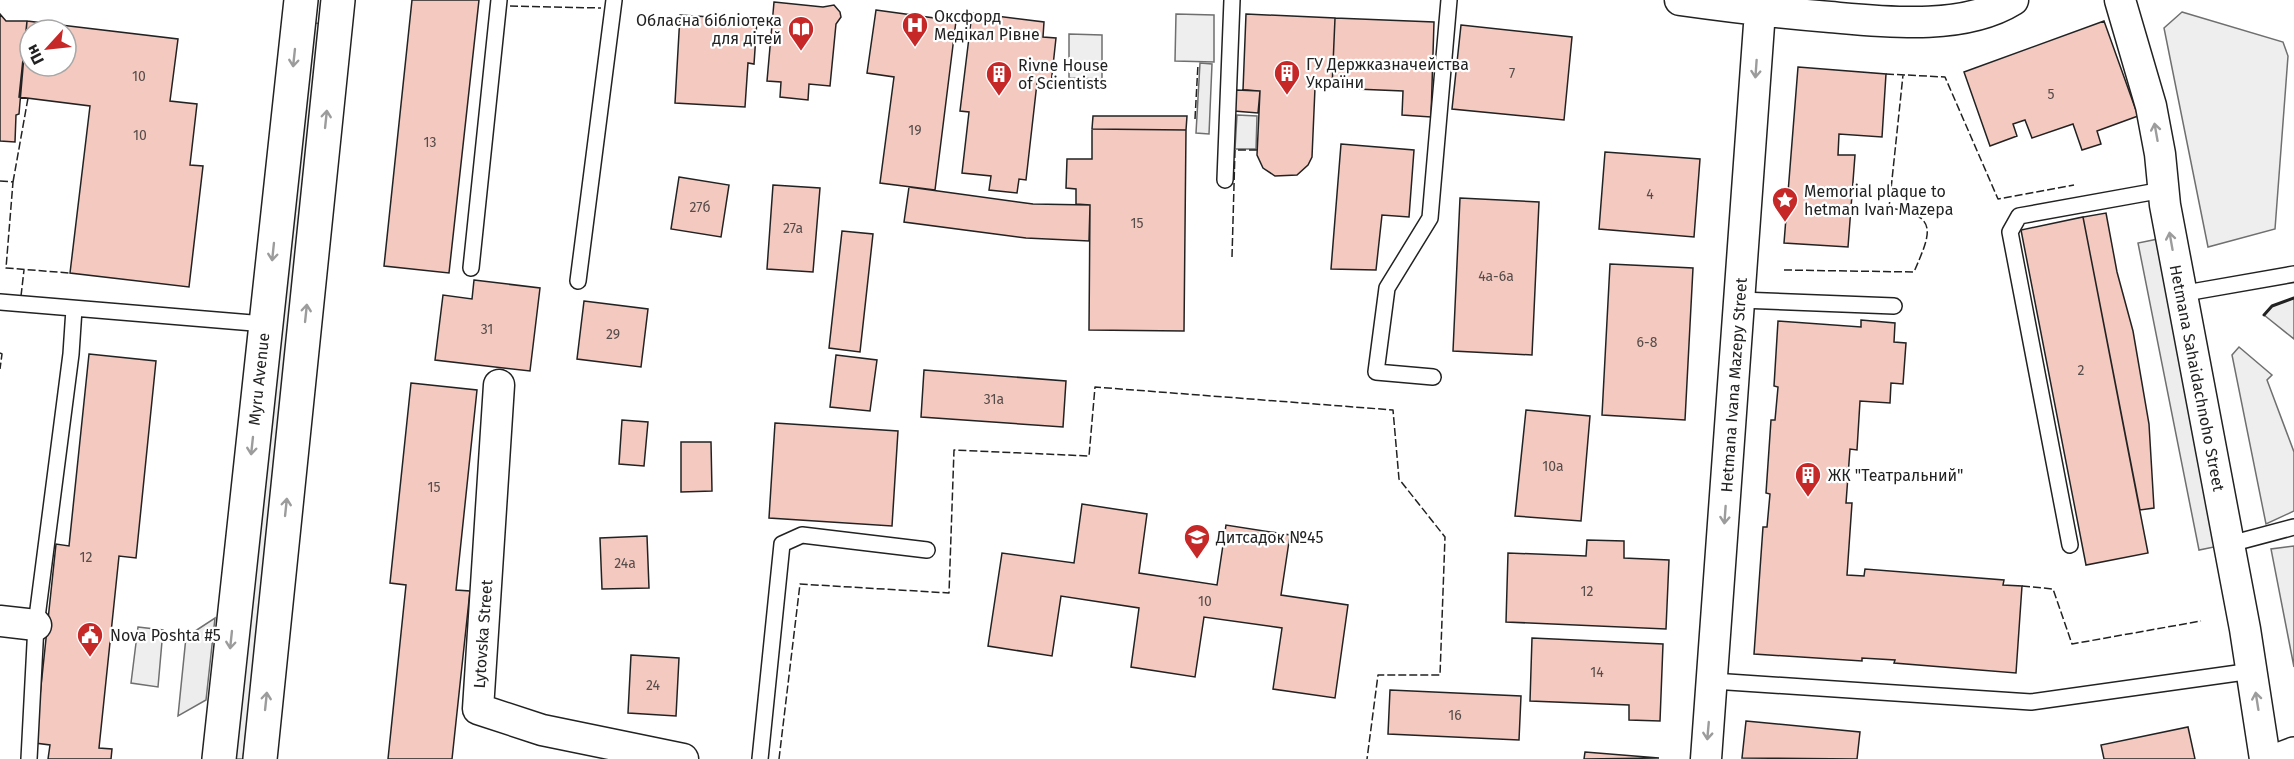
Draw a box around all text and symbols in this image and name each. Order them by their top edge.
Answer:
place label: Оксфорд Медікал Рівне [934,7,1040,44]
hospital icon: Оксфорд Медікал Рівне [900,10,930,48]
place label: Обласна бібліотека для дітей [636,11,782,48]
library icon: Обласна бібліотека для дітей [786,14,816,52]
north arrow [18,18,78,78]
text: Пн [22,41,48,68]
one-way arrow [289,48,300,68]
place label: ГУ Держказначейства України [1306,55,1469,92]
place label: Rivne House of Scientists [1018,56,1108,93]
building icon: ГУ Держказначейства України [1272,58,1302,96]
building icon: Rivne House of Scientists [984,59,1014,97]
one-way arrow [1750,59,1761,79]
house number: 7 [1509,65,1515,82]
house number: 10 [132,68,146,85]
house number: 5 [2047,86,2055,103]
one-way arrow [321,109,332,129]
house number: 19 [908,122,922,139]
one-way arrow [2150,122,2161,142]
house number: 10 [133,127,147,144]
house number: 13 [423,134,437,151]
place label: Memorial plaque to hetman Ivan Mazepa [1804,182,1953,219]
place icon: Memorial plaque to hetman Ivan Mazepa [1770,185,1800,223]
house number: 4 [1646,186,1654,203]
house number: 27б [689,199,711,216]
house number: 15 [1130,215,1144,232]
house number: 27а [783,220,803,237]
one-way arrow [2165,232,2176,251]
one-way arrow [267,242,278,261]
street label: Hetmana Sahaidachnoho Street [2166,263,2228,493]
house number: 4а-6а [1478,268,1514,285]
street label: Hetmana Ivana Mazepy Street [1717,277,1751,493]
one-way arrow [301,303,312,323]
house number: 31 [481,321,493,338]
house number: 29 [606,326,620,343]
street label: Myru Avenue [245,332,273,426]
house number: 6-8 [1637,334,1658,351]
house number: 2 [2078,362,2085,379]
house number: 31а [984,391,1004,408]
one-way arrow [246,435,257,455]
house number: 10а [1542,458,1564,475]
building icon: ЖК "Театральний" [1793,460,1823,498]
place label: ЖК "Театральний" [1828,466,1964,485]
house number: 15 [427,479,441,496]
one-way arrow [281,497,292,517]
one-way arrow [1719,505,1730,525]
school or university icon: Дитсадок №45 [1182,522,1212,560]
place label: Дитсадок №45 [1215,528,1324,547]
house number: 12 [80,549,93,566]
house number: 24а [614,555,636,572]
street label: Lytovska Street [470,579,496,689]
house number: 12 [1581,583,1594,600]
house number: 10 [1198,593,1212,610]
public building icon: Nova Poshta #5 [75,620,105,658]
place label: Nova Poshta #5 [110,626,221,645]
one-way arrow [226,629,237,649]
house number: 14 [1590,664,1604,681]
house number: 24 [646,677,661,694]
one-way arrow [261,691,272,711]
one-way arrow [2251,692,2262,712]
house number: 16 [1448,707,1462,724]
one-way arrow [1702,720,1713,740]

